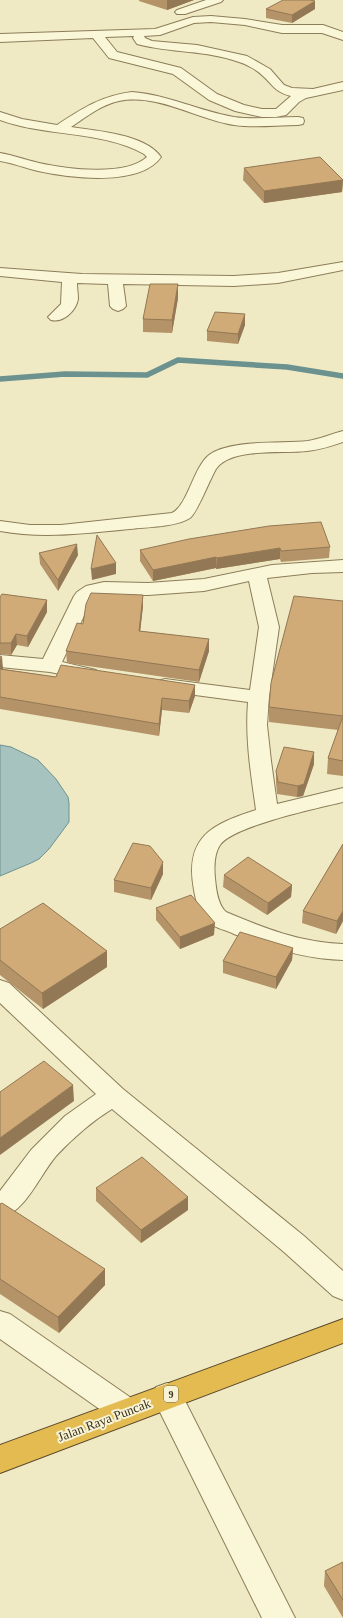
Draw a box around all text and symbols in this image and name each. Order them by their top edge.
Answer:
road number: 9 [164,1386,178,1402]
street label: Jalan Raya Puncak [55,1395,153,1445]

